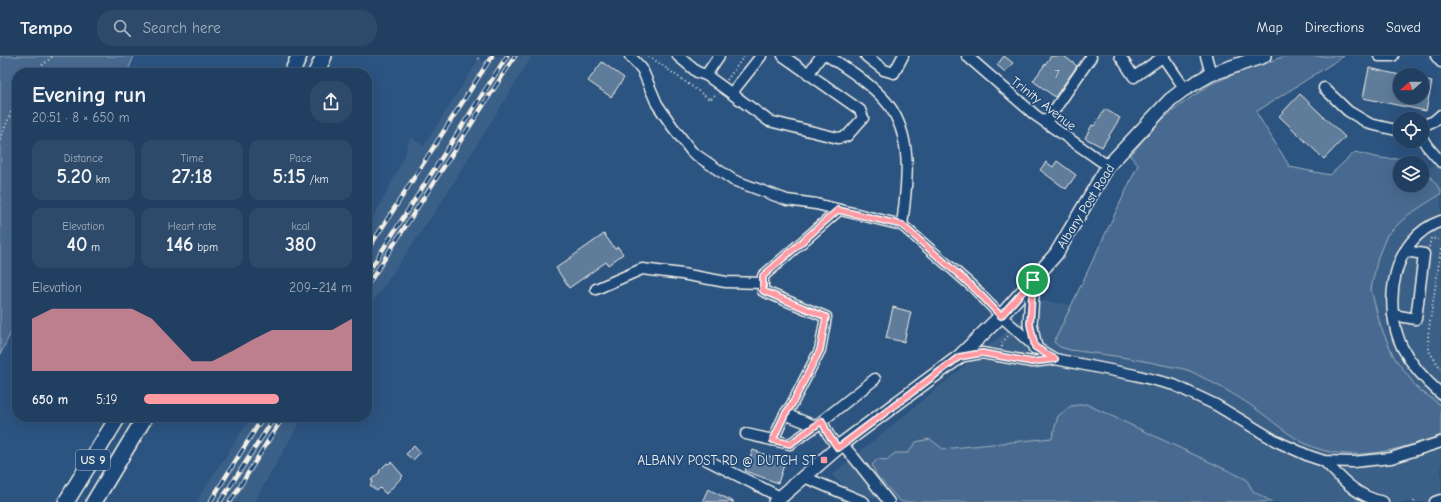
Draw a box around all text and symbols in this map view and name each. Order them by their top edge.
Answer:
search box [97,10,377,46]
text: Tempo [20,17,73,39]
icon: search [111,17,133,39]
text: Search here [143,19,221,37]
text: Map [1256,19,1283,36]
text: Directions [1305,19,1364,36]
text: Saved [1386,19,1421,36]
house number: 7 [1054,68,1060,81]
north arrow [1393,68,1429,104]
map controls [1393,68,1429,192]
street label: Trinity Avenue [1008,73,1080,134]
button: share [310,81,352,123]
text: Evening run [32,82,146,108]
text: 20:51 · 8 × 650 m [32,110,130,125]
button: locate [1393,112,1429,148]
text: Distance [64,152,103,165]
text: Time [181,152,203,165]
text: Pace [290,152,312,165]
button: layers [1393,156,1429,192]
street label: Albany Post Road [1054,161,1117,251]
text: 5.20 [56,165,92,188]
text: 27:18 [171,165,212,188]
text: 5:15 [273,165,306,188]
text: km [92,173,110,186]
text: /km [306,173,329,186]
text: Elevation [62,220,104,233]
text: Heart rate [168,220,216,233]
text: kcal [291,220,310,233]
text: 40 [67,233,87,256]
text: 146 [166,233,193,256]
text: 380 [285,233,316,256]
text: m [87,241,100,254]
text: bpm [193,241,218,254]
pin [1016,263,1050,297]
icon: arrive [1022,269,1044,291]
text: Elevation [32,280,82,295]
text: 209–214 m [289,280,352,295]
text: 650 m [32,392,68,407]
text: 5:19 [96,392,117,407]
road number: US 9 [76,450,110,470]
place label: ALBANY POST RD @ DUTCH ST [637,453,816,468]
marker: ALBANY POST RD @ DUTCH ST [819,455,829,465]

